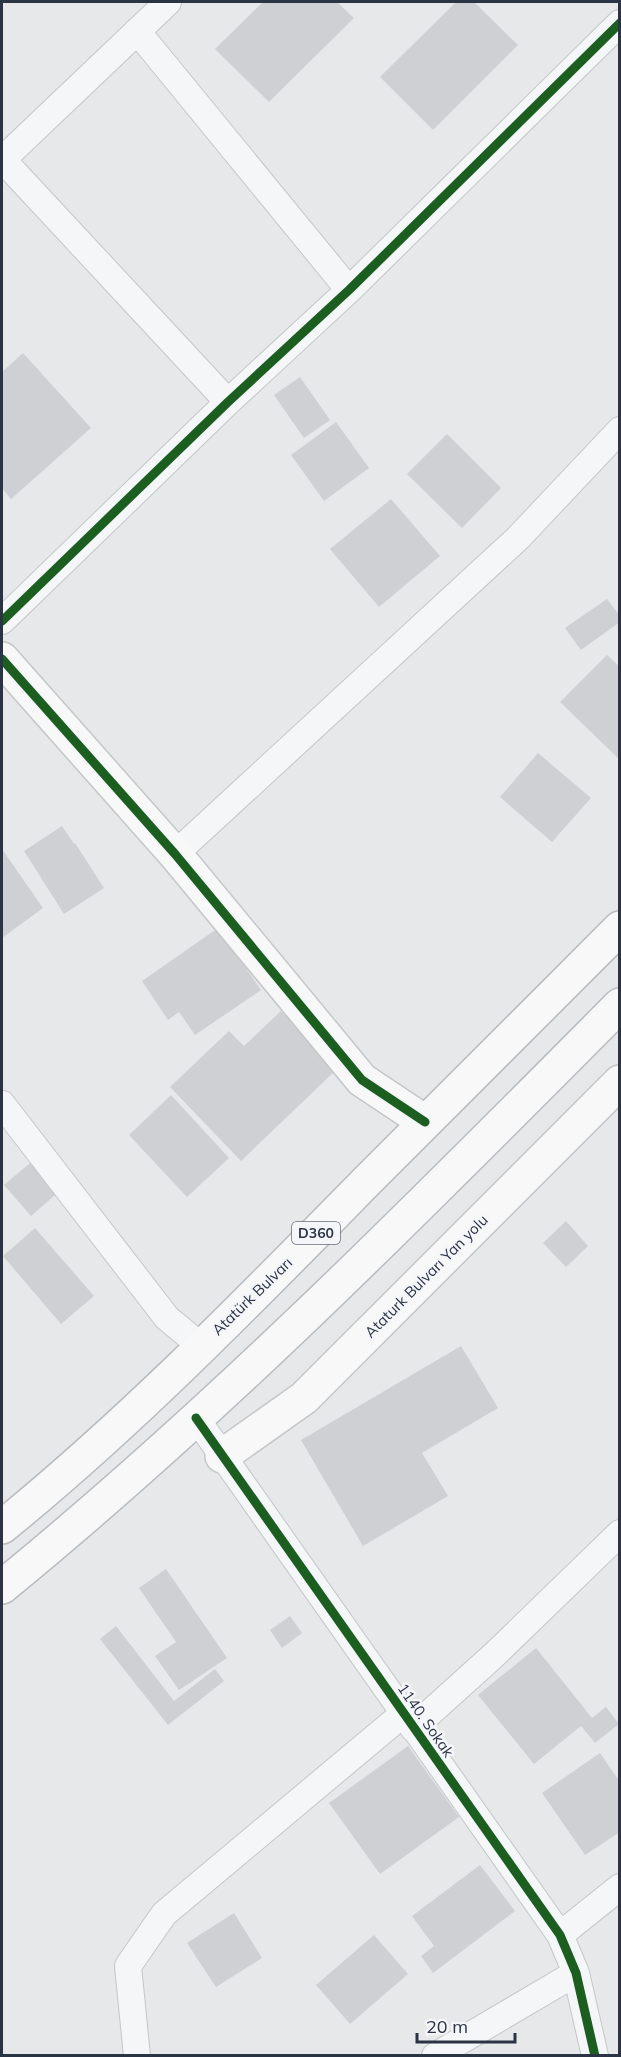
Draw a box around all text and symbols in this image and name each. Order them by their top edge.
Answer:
street label: Ataturk Bulvarı Yan yolu [360,1210,492,1342]
road number: D360 [292,1222,340,1244]
street label: Atatürk Bulvarı [208,1253,296,1339]
street label: 1140. Sokak [394,1679,458,1761]
scale bar [417,2006,514,2044]
text: 20 m [426,2015,468,2038]

